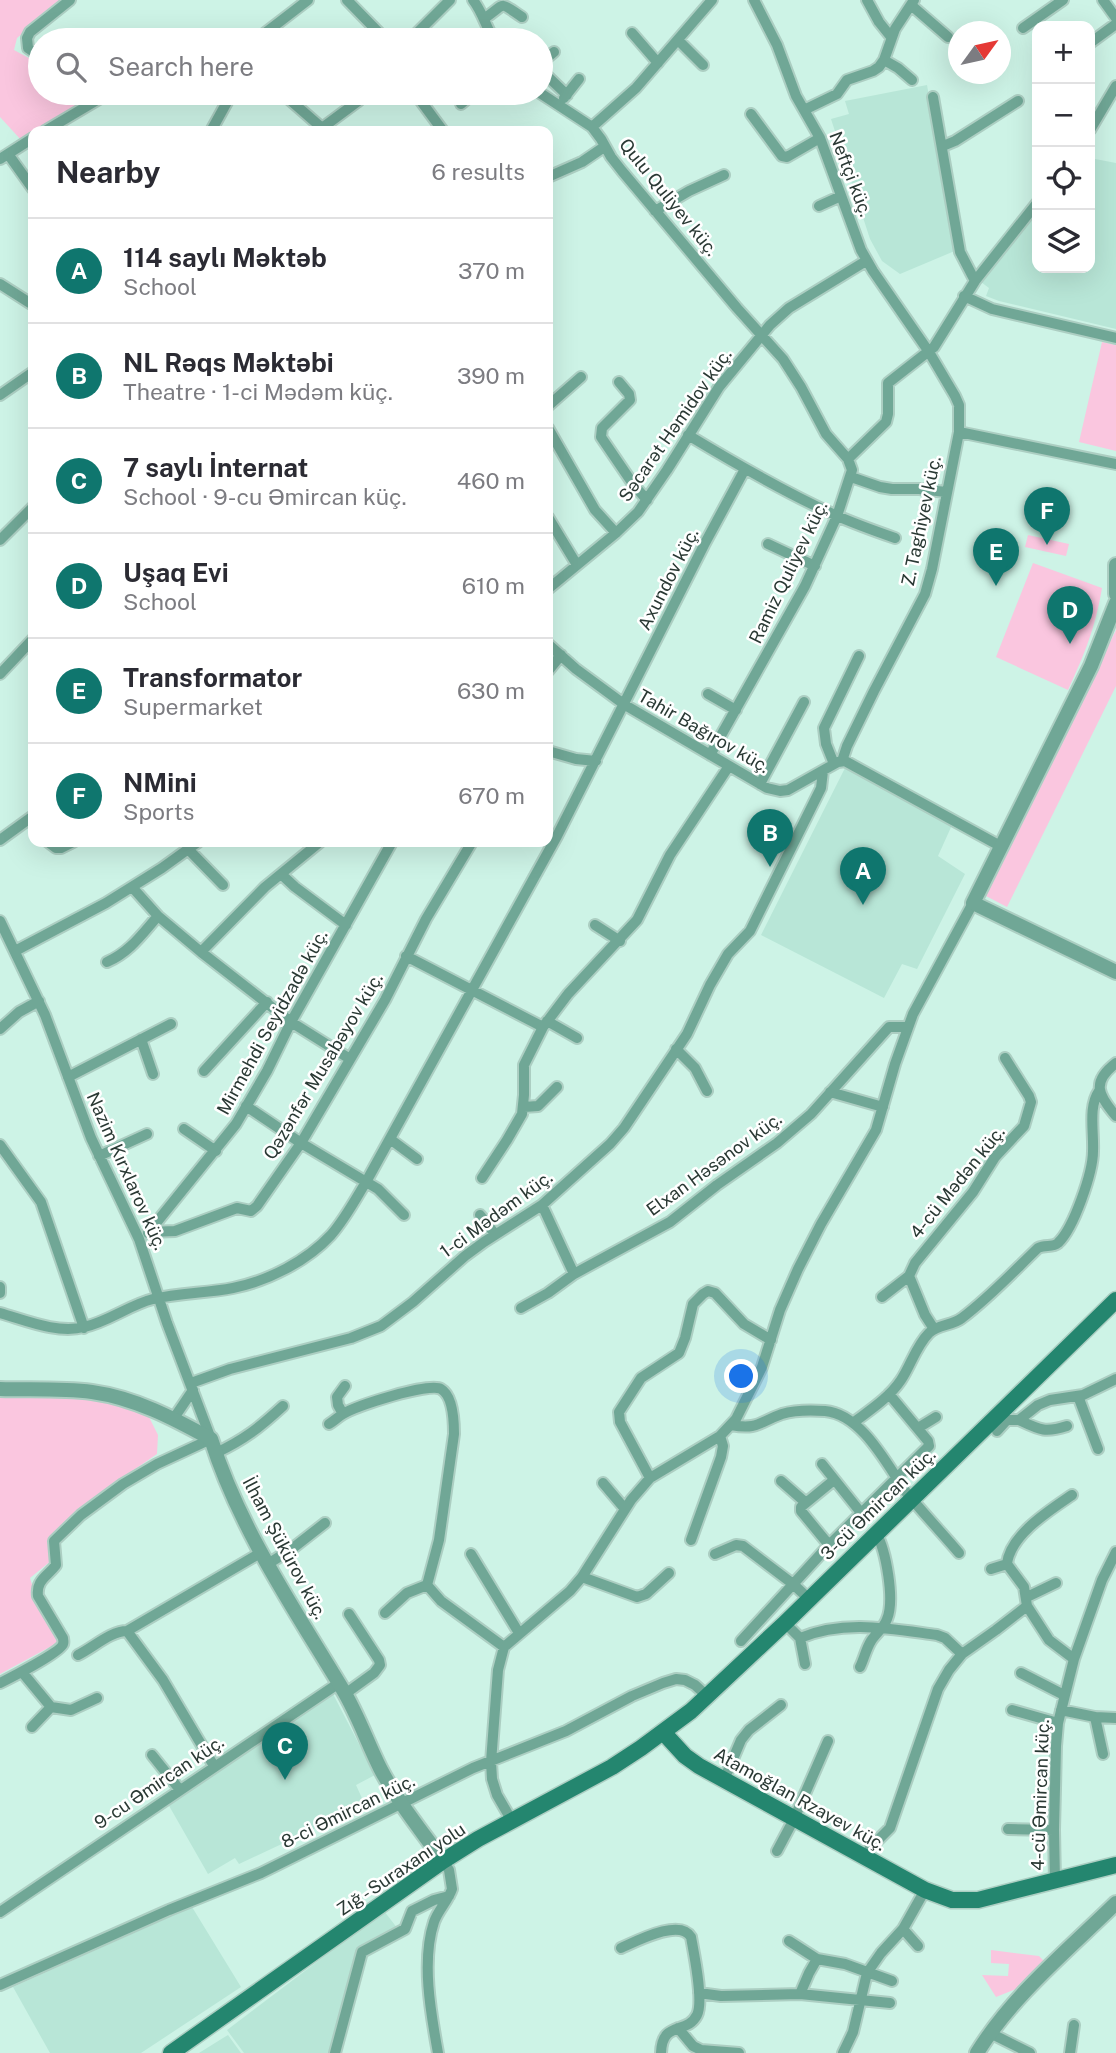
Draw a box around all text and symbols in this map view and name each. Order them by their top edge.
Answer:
north arrow [948,21,1011,84]
map controls [1032,21,1095,273]
button: + [1032,21,1095,84]
search box [28,28,553,105]
icon: search [52,48,90,86]
text: Search here [108,51,254,82]
button: − [1032,84,1095,147]
street label: Neftçi küç. [825,128,877,220]
street label: Qulu Quliyev küç. [615,134,723,260]
button: locate [1032,147,1095,210]
text: Nearby [56,154,160,190]
text: 6 results [432,158,525,185]
button: layers [1032,210,1095,273]
text: 114 saylı Məktəb [123,242,327,273]
text: A [71,257,87,284]
text: 370 m [458,257,525,284]
text: School [123,273,197,300]
street label: Səcarət Həmidov küç. [614,344,736,506]
text: NL Rəqs Məktəbi [123,347,334,378]
text: B [71,362,87,389]
text: 390 m [457,362,525,389]
text: Theatre · 1-ci Mədəm küç. [123,378,393,405]
text: 7 saylı İnternat [123,452,308,483]
street label: Z. Taghiyev küç. [897,454,945,588]
text: C [71,467,87,494]
text: 460 m [457,467,525,494]
text: School · 9-cu Əmircan küç. [123,483,407,510]
pin: F [1024,487,1070,545]
street label: Ramiz Quliyev küç. [744,497,832,647]
street label: Axundov küç. [633,524,703,634]
pin: E [973,528,1019,586]
text: Uşaq Evi [123,557,229,588]
text: D [71,572,87,599]
text: 610 m [462,572,525,599]
pin: D [1047,586,1093,644]
text: School [123,588,197,615]
text: Transformator [123,662,302,693]
text: E [72,677,86,704]
text: 630 m [457,677,525,704]
street label: Tahir Bağırov küç. [635,685,773,777]
text: Supermarket [123,693,263,720]
text: NMini [123,767,197,798]
text: F [72,782,86,809]
text: 670 m [458,782,525,809]
text: Sports [123,798,194,825]
pin: B [747,809,793,867]
pin: A [840,847,886,905]
street label: Mirmehdi Seyidzadə küç. [212,926,332,1118]
street label: Qəzənfər Musabəyov küç. [259,969,387,1163]
street label: Nazim Kırxlarov küç. [83,1089,171,1253]
street label: Elxan Həsənov küç. [642,1108,786,1220]
street label: 4-cü Mədən küç. [905,1121,1009,1243]
street label: 1-ci Mədəm küç. [436,1166,556,1262]
your location [724,1359,758,1393]
street label: 3-cü Əmircan küç. [816,1444,940,1564]
street label: İlham Şükürov küç. [239,1473,332,1623]
street label: 4-cü Əmircan küç. [1027,1719,1053,1871]
pin: C [262,1722,308,1780]
street label: 9-cu Əmircan küç. [90,1731,228,1833]
street label: Atamoğlan Rzayev küç. [710,1743,890,1855]
street label: 8-ci Əmircan küç. [278,1770,418,1852]
street label: Zığ - Suraxanı yolu [333,1818,469,1920]

